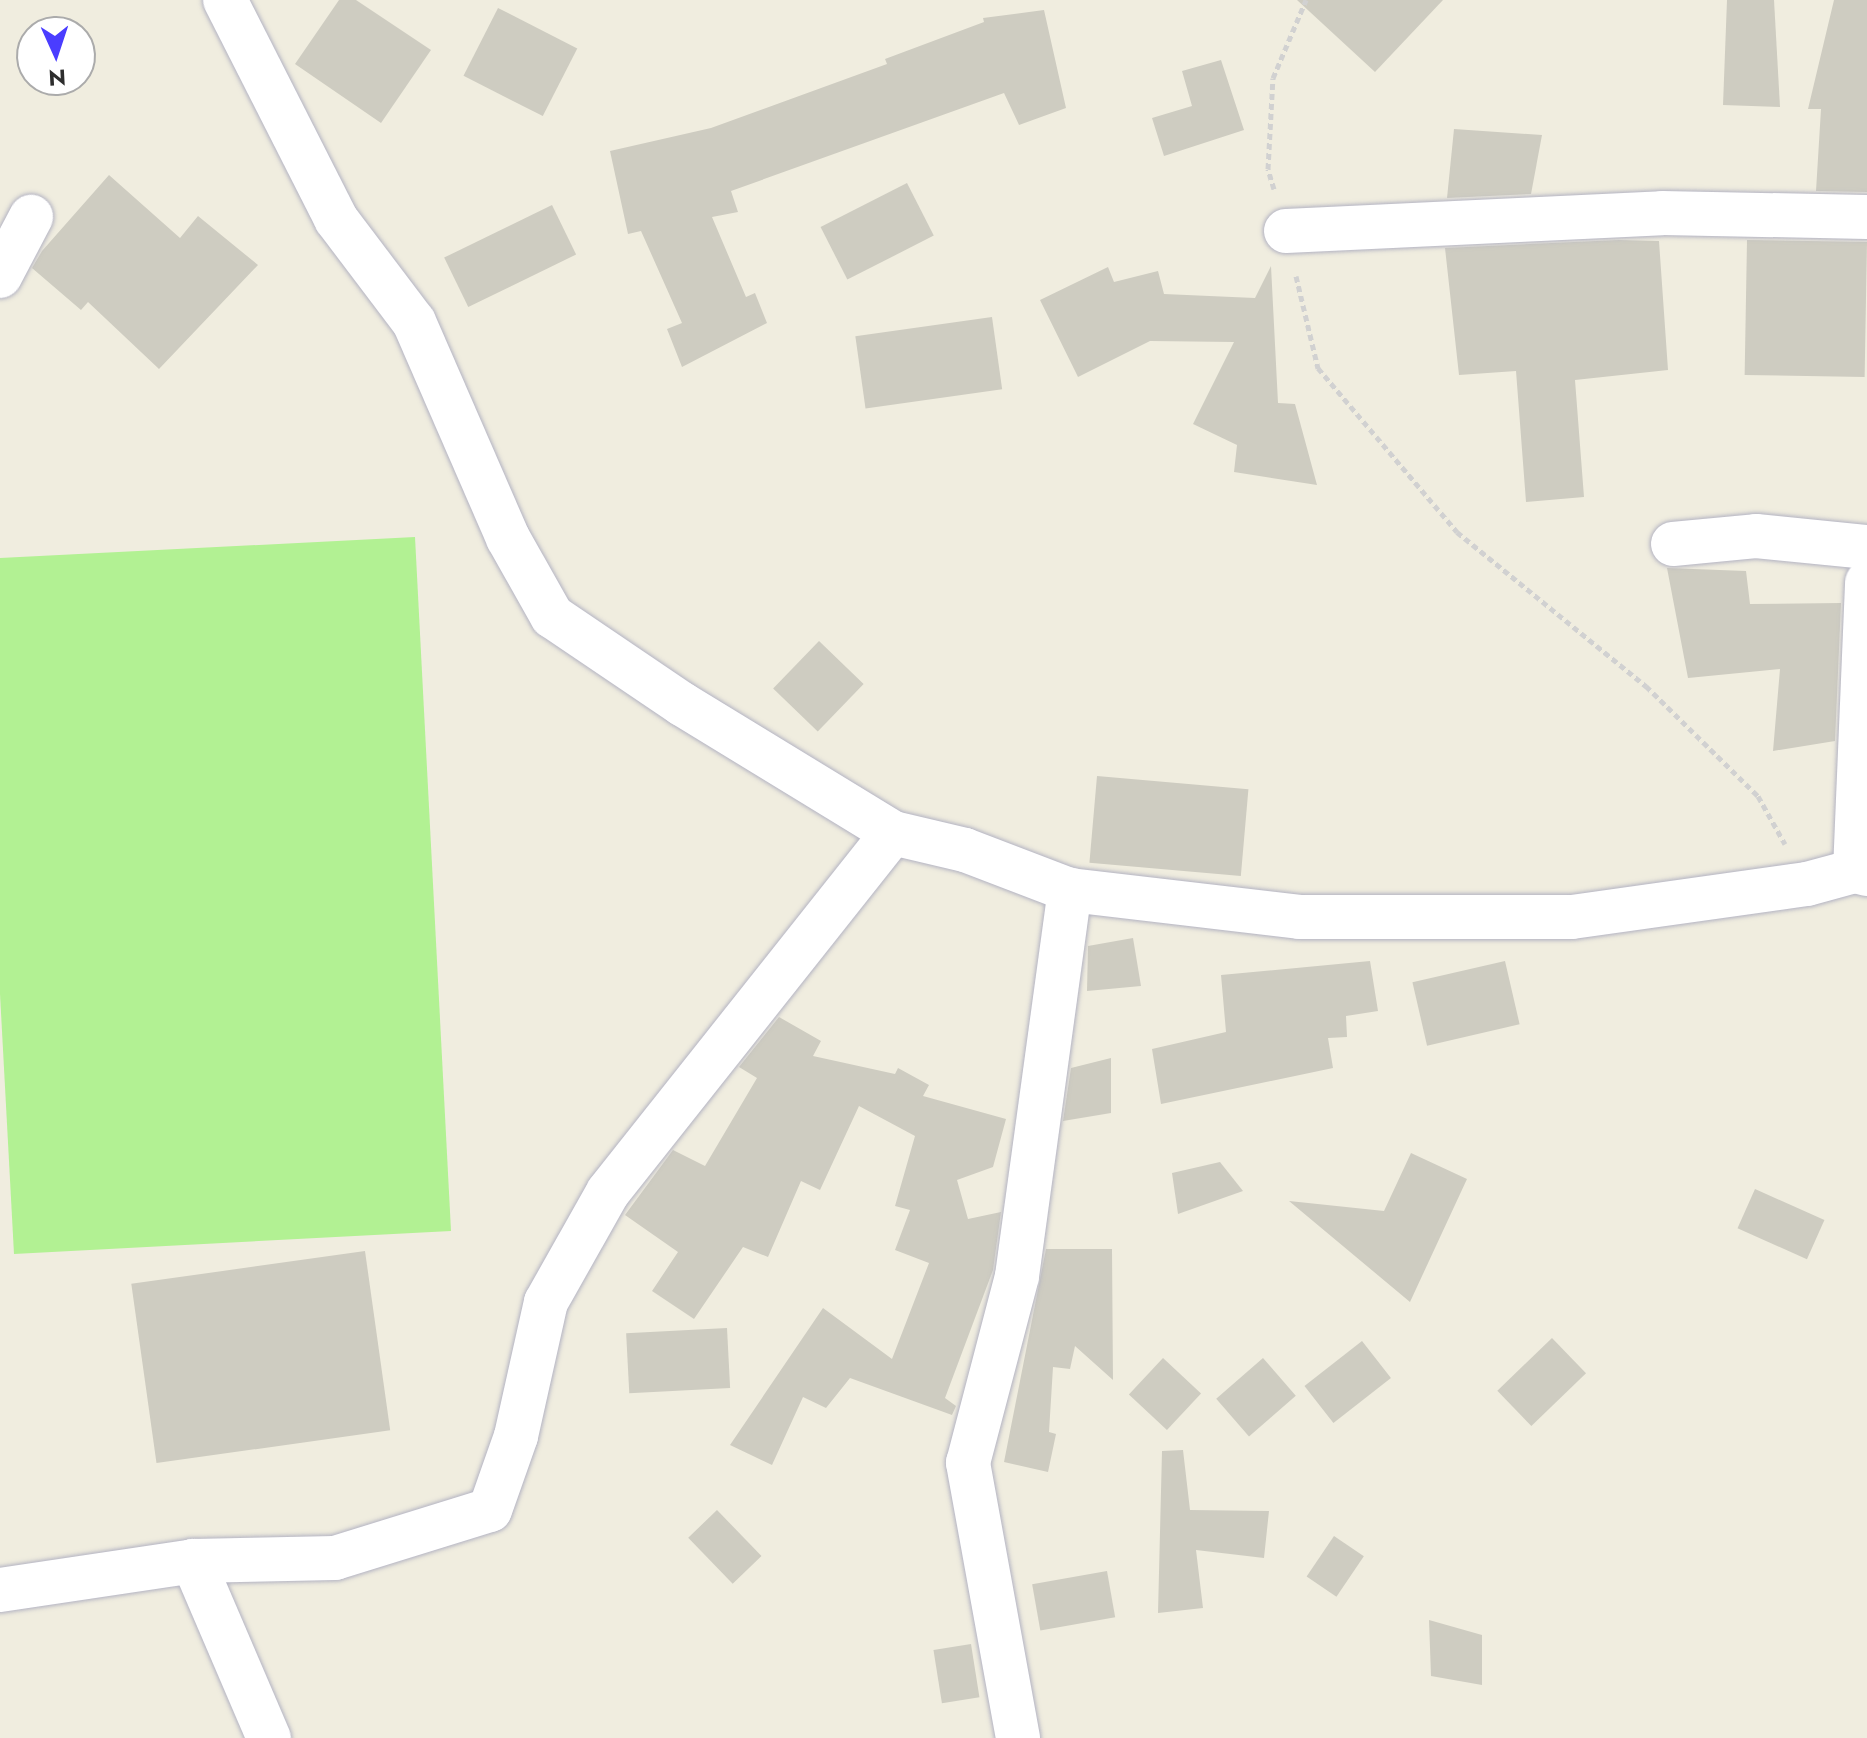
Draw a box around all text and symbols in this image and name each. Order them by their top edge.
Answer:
north arrow [16,16,96,96]
text: N [48,62,67,94]

